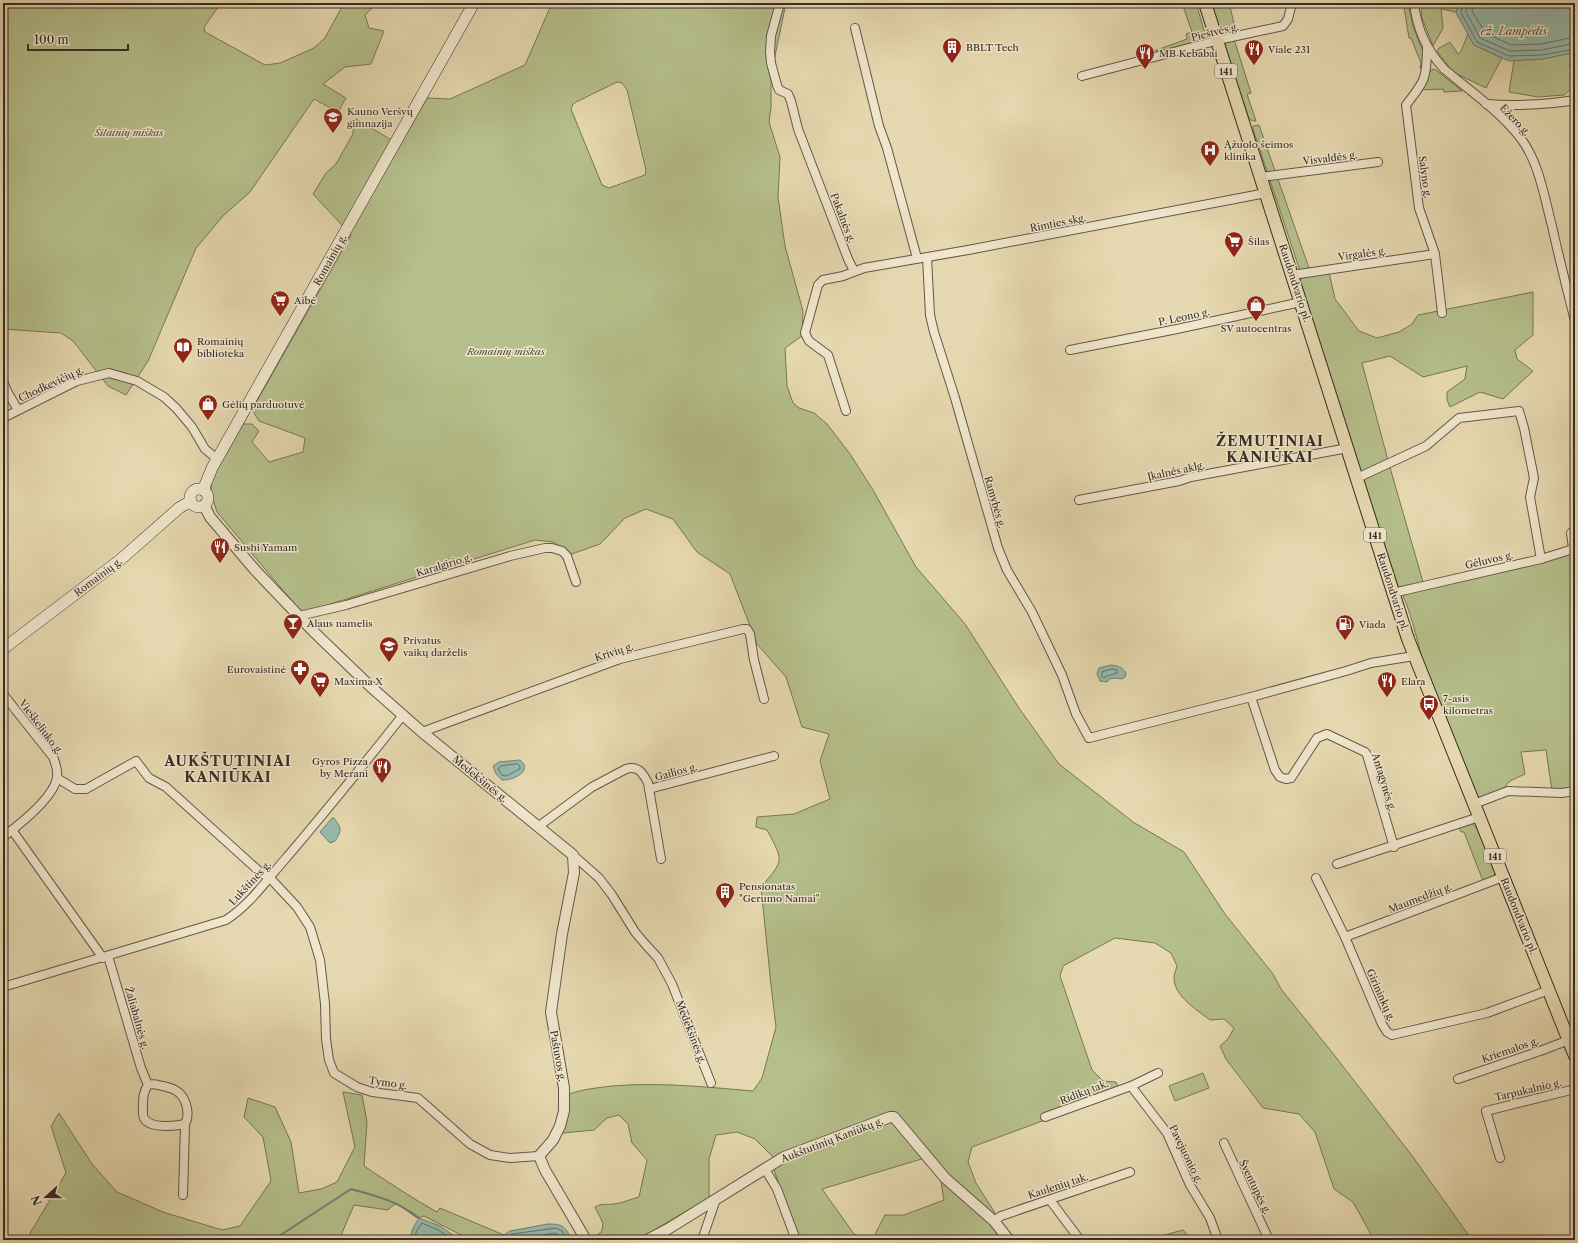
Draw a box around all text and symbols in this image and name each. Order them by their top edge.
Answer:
street label: Pieštvės g. [1190,20,1241,44]
water label: ež. Lampėdis [1481,24,1547,38]
scale bar [28,26,128,52]
text: 100 m [34,32,69,47]
building icon: BBLT Tech [941,36,963,64]
restaurant icon: Viale 231 [1243,38,1265,66]
place label: BBLT Tech [966,41,1019,54]
restaurant icon: MB Kebabai [1134,42,1156,70]
place label: Viale 231 [1267,43,1311,56]
place label: MB Kebabai [1159,47,1218,60]
road number: 141 [1215,64,1237,78]
street label: Ežero g. [1497,102,1533,139]
place label: Kauno Veršvų gimnazija [347,105,414,130]
school or university icon: Kauno Veršvų gimnazija [322,106,344,134]
park label: Šilainių miškas [93,126,164,139]
place label: Ąžuolo šeimos klinika [1223,138,1293,163]
hospital icon: Ąžuolo šeimos klinika [1199,139,1221,167]
street label: Visvaldės g. [1301,148,1358,168]
street label: Salyno g. [1416,155,1434,199]
street label: Pakalnės g. [828,191,859,245]
street label: Rimties skg. [1029,211,1087,235]
supermarket icon: Šilas [1223,230,1245,258]
street label: Romainių g. [311,232,350,288]
place label: Šilas [1248,235,1270,248]
street label: Raudondvario pl. [1276,242,1314,324]
street label: Virgalės g. [1336,244,1387,264]
supermarket icon: Aibė [269,289,291,317]
place label: Aibė [293,294,316,307]
shop icon: SV autocentras [1245,294,1267,322]
street label: P. Leono g. [1157,305,1211,329]
place label: SV autocentras [1220,322,1292,335]
place label: Romainių biblioteka [197,335,245,360]
library icon: Romainių biblioteka [172,336,194,364]
park label: Romainių miškas [466,345,546,358]
street label: Chodkevičių g. [16,363,86,405]
shop icon: Gėlių parduotuvė [197,393,219,421]
place label: Gėlių parduotuvė [222,398,305,411]
district label: ŽEMUTINIAI KANIŪKAI [1216,431,1324,466]
street label: Įkalnės aklg. [1146,458,1206,483]
street label: Ramybės g. [981,474,1009,530]
road number: 141 [1364,528,1386,542]
restaurant icon: Sushi Yamam [209,536,231,564]
place label: Sushi Yamam [234,541,298,554]
street label: Gėluvos g. [1464,548,1515,572]
street label: Karalgirio g. [414,550,474,580]
street label: Raudondvario pl. [1374,551,1412,633]
street label: Romainių g. [71,554,125,599]
bar icon: Alaus namelis [282,612,304,640]
fuel station icon: Viada [1334,613,1356,641]
place label: Alaus namelis [306,617,373,630]
place label: Viada [1358,618,1387,631]
place label: Privatus vaikų darželis [402,634,468,659]
school or university icon: Privatus vaikų darželis [378,635,400,663]
street label: Krivių g. [593,640,635,664]
pharmacy icon: Eurovaistinė [289,658,311,686]
place label: Eurovaistinė [227,663,286,676]
supermarket icon: Maxima X [309,670,331,698]
restaurant icon: Elara [1376,670,1398,698]
place label: Maxima X [334,675,383,688]
place label: Elara [1401,675,1426,688]
place label: 7-asis kilometras [1443,692,1493,717]
bus stop icon: 7-asis kilometras [1418,693,1440,721]
street label: Vieškeliuko g. [16,696,66,757]
street label: Antagynės g. [1369,750,1399,813]
district label: AUKŠTUTINIAI KANIŪKAI [163,751,292,786]
street label: Medekšinės g. [450,753,510,805]
place label: Gyros Pizza by Merani [312,755,369,780]
restaurant icon: Gyros Pizza by Merani [371,756,393,784]
street label: Gailios g. [653,760,699,784]
road number: 141 [1484,849,1506,863]
street label: Lukštinės g. [226,858,274,908]
street label: Raudondvario pl. [1498,876,1540,957]
place label: Pensionatas "Gerumo Namai" [739,880,820,905]
street label: Maumedžių g. [1386,880,1454,916]
building icon: Pensionatas "Gerumo Namai" [714,881,736,909]
street label: Girininkų g. [1364,967,1399,1024]
street label: Žaliabalnės g. [122,985,152,1051]
street label: Medekšinės g. [673,998,709,1066]
street label: Paštuvos g. [547,1029,569,1083]
street label: Kriemalos g. [1480,1034,1540,1066]
street label: Tymo g. [368,1074,408,1092]
street label: Tarpukalnio g. [1493,1076,1563,1104]
street label: Ridikų tak. [1058,1077,1111,1107]
street label: Aukštutinių Kaniūkų g. [778,1114,885,1166]
street label: Pavejuonio g. [1166,1123,1206,1186]
street label: Šventupės g. [1236,1158,1274,1217]
street label: Kaulenių tak. [1026,1170,1090,1202]
north arrow [26,1177,66,1217]
text: N [28,1193,45,1208]

